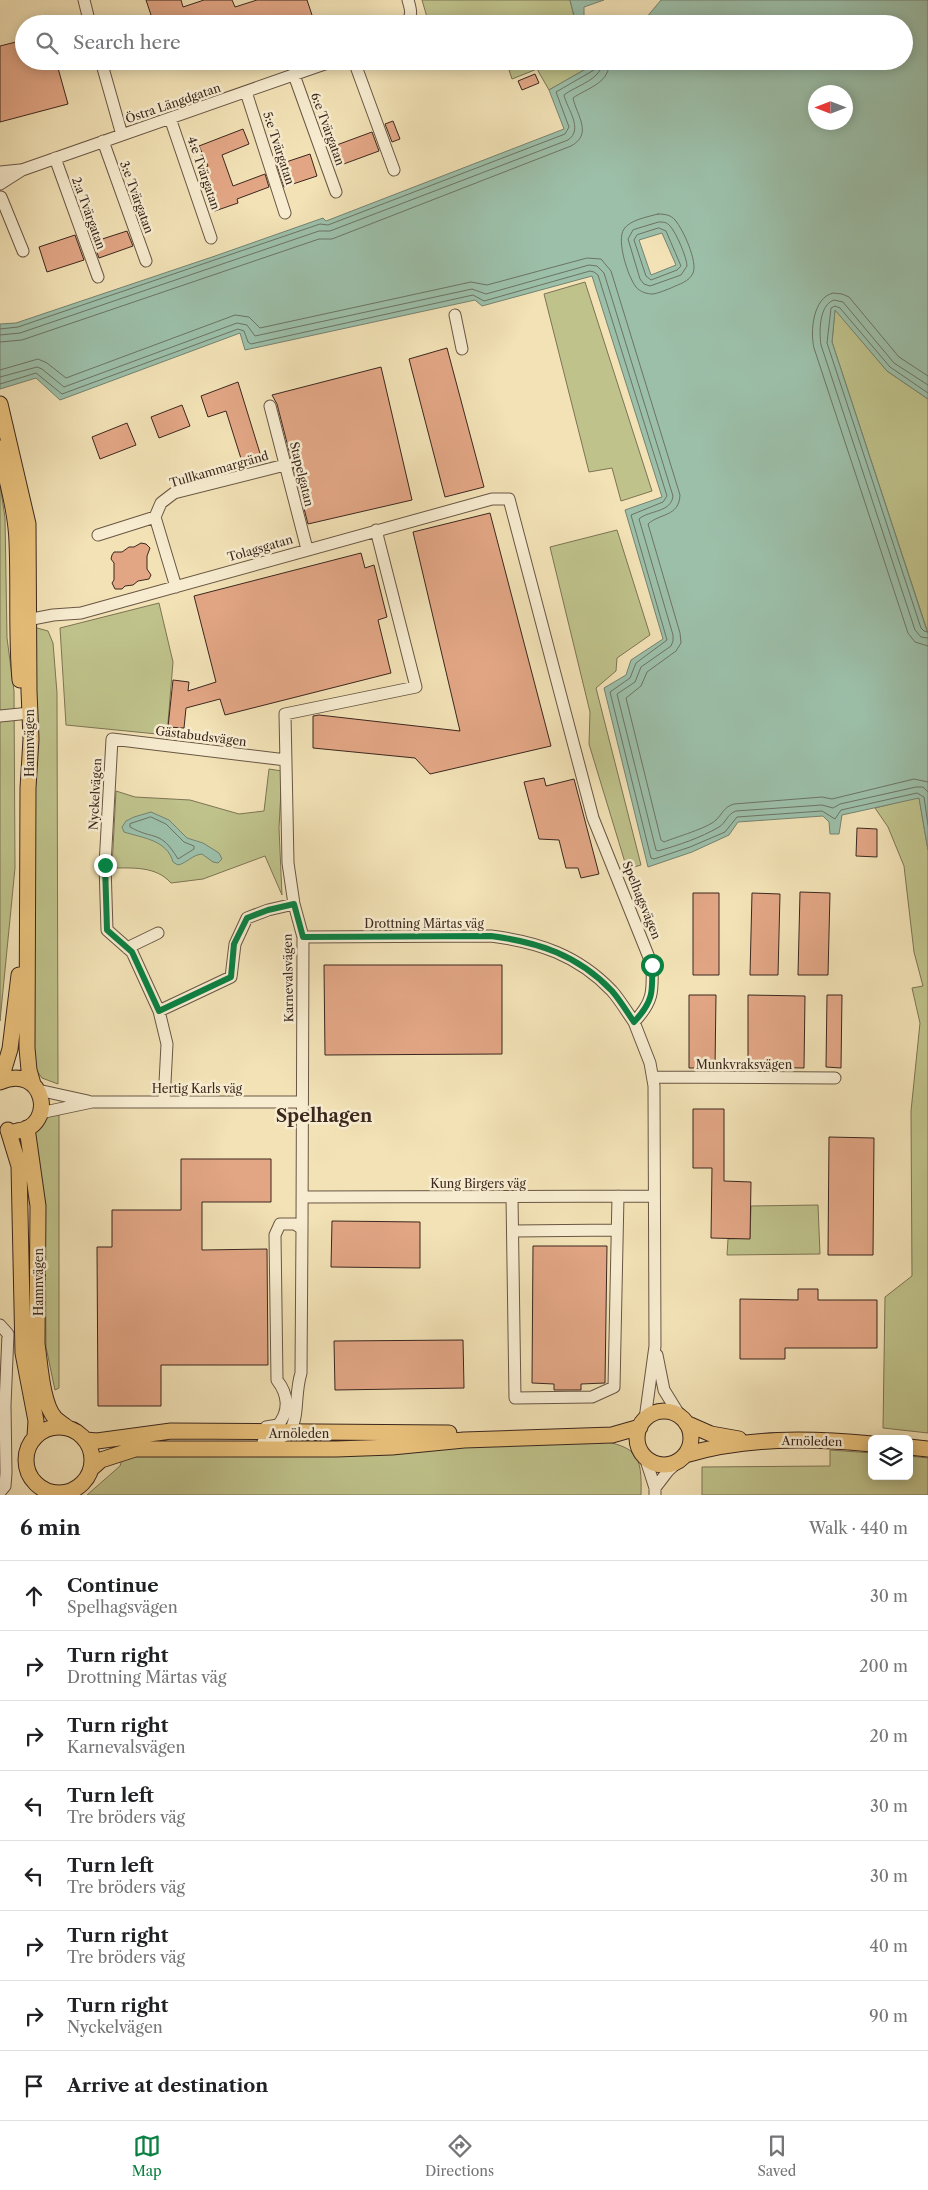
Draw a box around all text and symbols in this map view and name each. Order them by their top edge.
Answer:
search box [15,15,913,70]
icon: search [33,29,61,57]
text: Search here [73,31,181,54]
street label: Östra Längdgatan [123,79,223,126]
north arrow [808,85,853,130]
street label: 6:e Tvärgatan [308,90,348,168]
street label: 5:e Tvärgatan [260,109,298,187]
street label: 4:e Tvärgatan [184,134,224,212]
street label: 3:e Tvärgatan [117,159,157,236]
street label: 2:a Tvärgatan [69,175,109,252]
street label: Stapelgatan [287,440,317,508]
street label: Tullkammargränd [168,448,271,490]
street label: Tolagsgatan [226,531,295,564]
street label: Hamnvägen [22,709,37,777]
street label: Gästabudsvägen [155,723,248,749]
street label: Nyckelvägen [86,757,104,830]
route end [94,854,117,877]
street label: Spelhagsvägen [619,859,665,942]
street label: Drottning Märtas väg [364,916,484,931]
street label: Karnevalsvägen [280,933,296,1023]
route start [641,954,664,977]
street label: Munkvraksvägen [696,1057,793,1072]
street label: Hertig Karls väg [152,1081,243,1096]
district label: Spelhagen [276,1105,373,1127]
street label: Kung Birgers väg [430,1176,526,1191]
street label: Hamnvägen [31,1248,46,1316]
street label: Arnöleden [268,1426,330,1441]
street label: Arnöleden [781,1433,843,1449]
map controls [868,1435,913,1480]
button: layers [868,1435,913,1480]
text: 6 min [20,1515,81,1540]
text: Walk · 440 m [809,1518,908,1538]
text: Continue [67,1574,159,1597]
icon: ahead [20,1582,48,1610]
text: 30 m [870,1586,908,1606]
text: Spelhagsvägen [67,1597,178,1617]
text: Turn right [67,1644,168,1667]
icon: right [20,1652,48,1680]
text: 200 m [859,1656,908,1676]
text: Drottning Märtas väg [67,1667,226,1687]
text: Turn right [67,1714,168,1737]
icon: right [20,1722,48,1750]
text: 20 m [869,1726,908,1746]
text: Karnevalsvägen [67,1737,186,1757]
text: Turn left [67,1784,154,1807]
icon: left [20,1792,48,1820]
text: 30 m [870,1796,908,1816]
text: Tre bröders väg [67,1807,185,1827]
text: Turn left [67,1854,154,1877]
icon: left [20,1862,48,1890]
text: 30 m [870,1866,908,1886]
text: Tre bröders väg [67,1877,185,1897]
text: Turn right [67,1924,168,1947]
icon: right [20,1932,48,1960]
text: 40 m [869,1936,908,1956]
text: Tre bröders väg [67,1947,185,1967]
text: Turn right [67,1994,168,2017]
icon: right [20,2002,48,2030]
text: 90 m [869,2006,908,2026]
text: Nyckelvägen [67,2017,163,2037]
icon: arrive [20,2072,48,2100]
text: Arrive at destination [67,2074,268,2097]
tab: Map [132,2132,162,2180]
tab: Directions [425,2132,494,2180]
tab: Saved [757,2132,796,2180]

